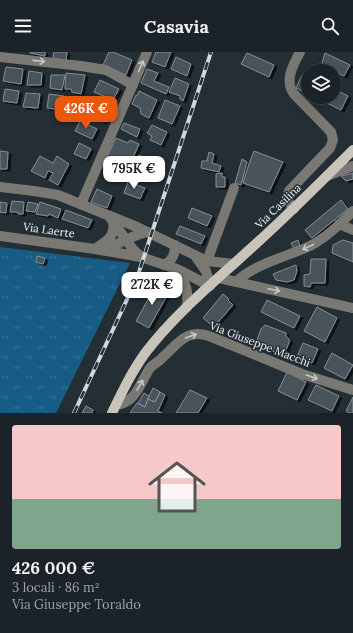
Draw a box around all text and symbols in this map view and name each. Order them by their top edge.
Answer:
icon: menu [12,15,34,37]
text: Casavia [144,15,209,38]
icon: search [319,15,341,37]
one-way arrow [32,58,45,65]
one-way arrow [138,60,146,72]
map controls [301,64,341,104]
button: layers [301,64,341,104]
pin: 426K € [53,96,119,130]
text: 426K € [64,100,108,117]
pin: 795K € [101,156,167,190]
text: 795K € [112,160,156,177]
street label: Via Casilina [251,180,304,232]
street label: Via Laerte [21,219,76,241]
one-way arrow [302,244,314,251]
pin: 272K € [119,272,185,306]
text: 272K € [130,276,174,293]
one-way arrow [267,287,280,295]
street label: Via Giuseppe Macchi [207,318,312,370]
one-way arrow [184,331,196,339]
one-way arrow [305,374,318,381]
one-way arrow [137,379,145,391]
icon: home [141,451,213,523]
text: 426 000 € [12,557,95,579]
text: 3 locali · 86 m² [12,579,100,596]
text: Via Giuseppe Toraldo [12,596,141,613]

